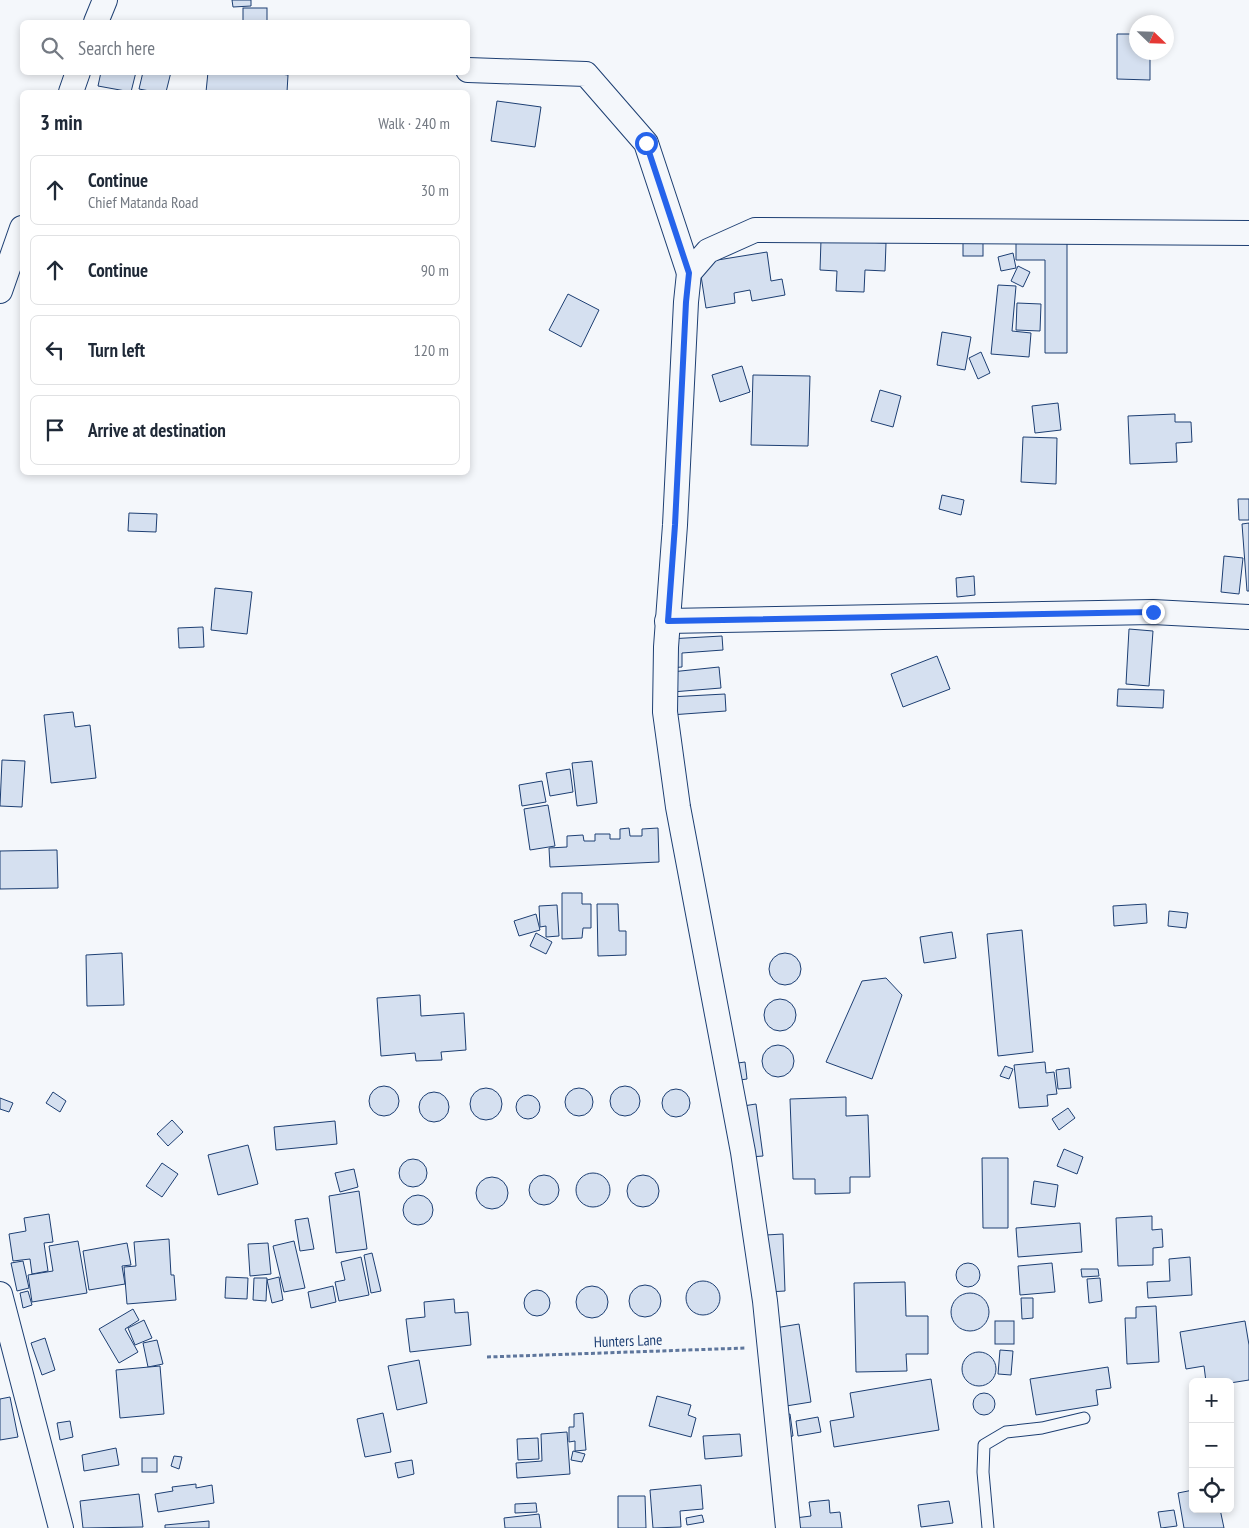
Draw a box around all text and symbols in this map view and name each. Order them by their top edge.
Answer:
north arrow [1129,15,1174,60]
search box [20,20,470,75]
icon: search [38,34,66,62]
text: Search here [78,36,155,60]
text: 3 min [40,109,82,136]
text: Walk · 240 m [378,113,450,133]
route start [635,132,658,155]
text: Continue [88,168,148,192]
icon: ahead [41,176,69,204]
text: 30 m [421,180,449,200]
text: Chief Matanda Road [88,192,198,212]
icon: ahead [41,256,69,284]
text: Continue [88,258,148,282]
text: 90 m [421,260,449,280]
icon: left [41,336,69,364]
text: Turn left [88,338,145,362]
text: 120 m [414,340,449,360]
icon: arrive [41,416,69,444]
text: Arrive at destination [88,418,226,442]
route end [1142,601,1165,624]
street label: Hunters Lane [593,1330,663,1351]
map controls [1189,1378,1234,1513]
button: + [1189,1378,1234,1423]
button: − [1189,1423,1234,1468]
button: locate [1189,1468,1234,1513]

